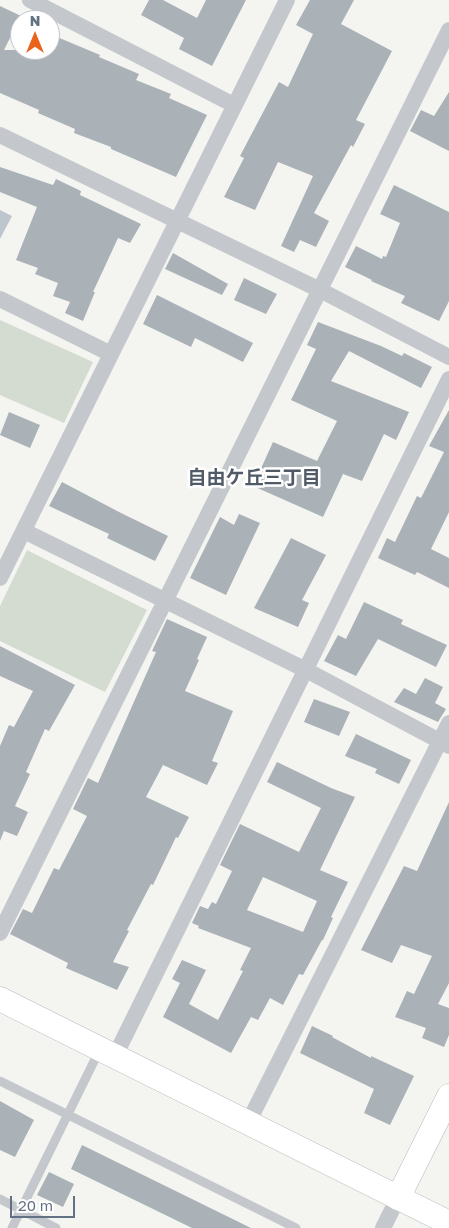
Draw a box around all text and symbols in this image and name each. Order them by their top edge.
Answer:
north arrow [10,10,60,60]
text: N [30,12,40,29]
district label: 自由ケ丘三丁目 [188,467,320,489]
scale bar [12,1186,78,1218]
text: 20 m [18,1196,53,1214]

